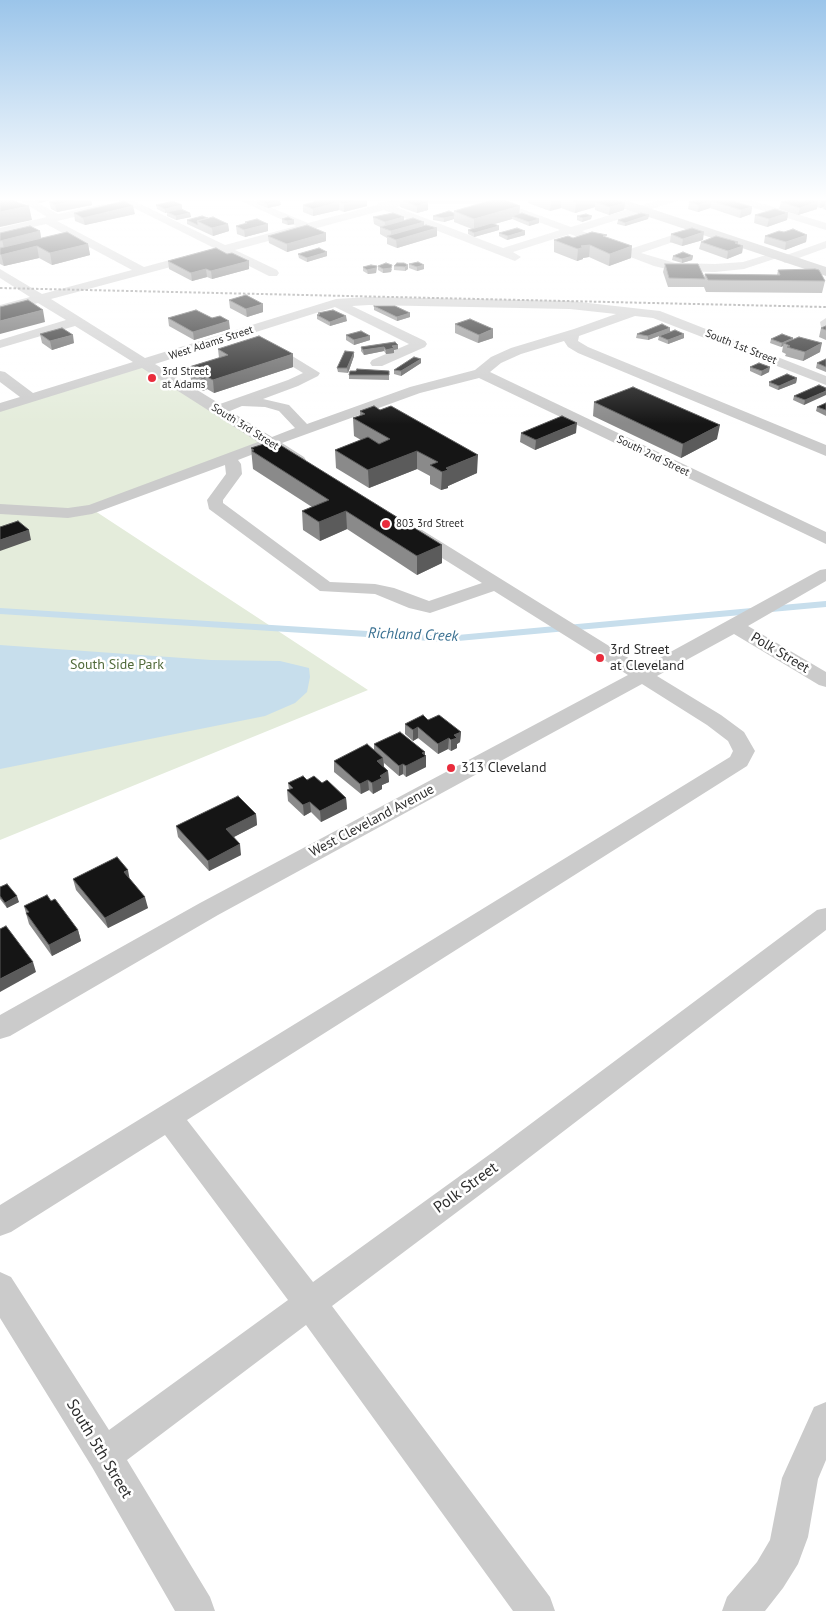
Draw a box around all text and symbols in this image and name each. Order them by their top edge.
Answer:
street label: West Adams Street [167,323,255,363]
street label: South 1st Street [703,327,779,367]
place label: 3rd Street at Adams [162,365,209,391]
marker: 3rd Street at Adams [146,372,158,384]
street label: South 3rd Street [209,401,281,453]
street label: South 2nd Street [614,433,692,479]
place label: 803 3rd Street [396,517,464,531]
marker: 803 3rd Street [380,518,392,530]
water label: Richland Creek [367,624,459,646]
street label: Polk Street [748,629,812,677]
place label: 3rd Street at Cleveland [610,642,684,674]
marker: 3rd Street at Cleveland [594,652,606,664]
park label: South Side Park [70,657,164,673]
place label: 313 Cleveland [461,760,546,776]
marker: 313 Cleveland [445,762,457,774]
street label: West Cleveland Avenue [307,781,437,861]
street label: Polk Street [430,1158,502,1218]
street label: South 5th Street [62,1396,136,1502]

